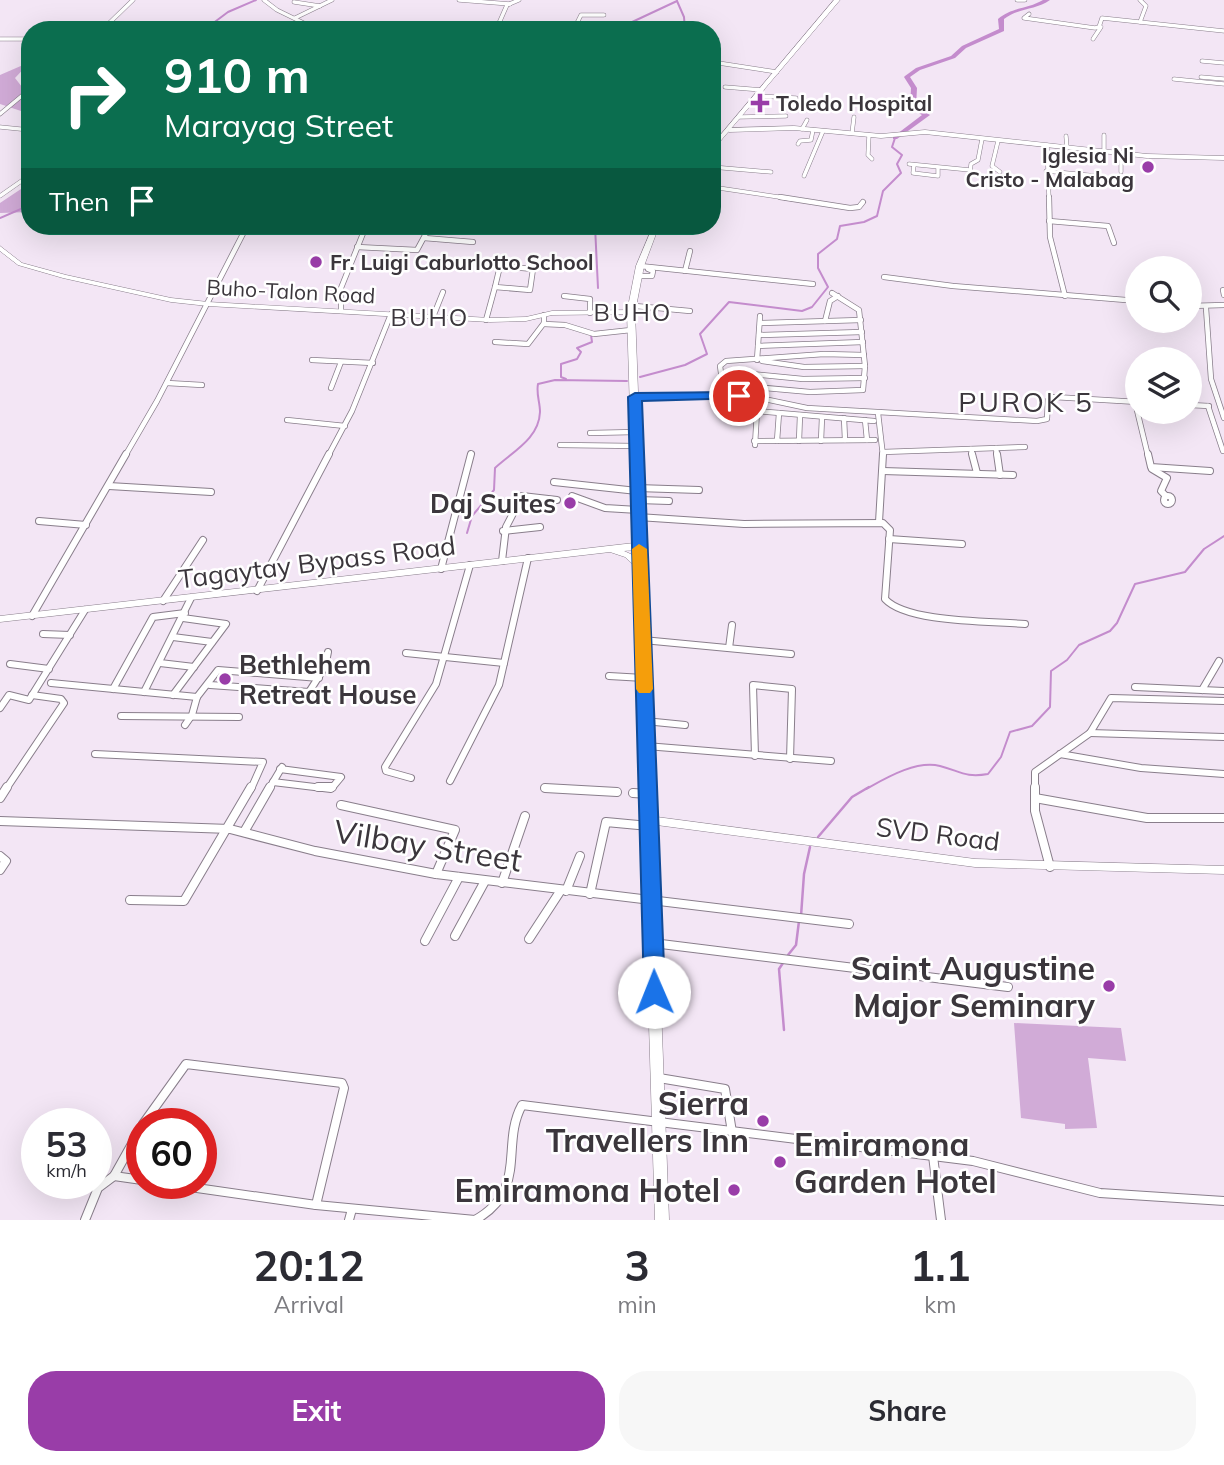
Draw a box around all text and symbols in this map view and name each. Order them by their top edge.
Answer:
text: 910 m [164,44,310,105]
icon: right [49,49,140,140]
place label: Toledo Hospital [776,90,932,116]
marker: Toledo Hospital [750,93,770,113]
text: Marayag Street [164,105,393,145]
place label: Iglesia Ni Cristo - Malabag [966,142,1134,192]
marker: Iglesia Ni Cristo - Malabag [1140,159,1156,175]
icon: arrive [123,182,161,220]
text: Then [49,185,109,218]
place label: Fr. Luigi Caburlotto School [330,249,594,275]
marker: Fr. Luigi Caburlotto School [308,254,324,270]
map controls [1125,256,1202,424]
button: search [1125,256,1202,333]
street label: Buho-Talon Road [206,274,376,308]
district label: BUHO [594,297,672,327]
district label: BUHO [391,302,469,332]
button: layers [1125,347,1202,424]
pin [709,366,769,426]
icon: arrive [720,377,758,415]
district label: PUROK 5 [958,384,1094,419]
place label: Daj Suites [430,487,556,520]
marker: Daj Suites [562,495,578,511]
street label: Tagaytay Bypass Road [177,529,457,595]
place label: Bethlehem Retreat House [239,648,417,711]
marker: Bethlehem Retreat House [217,671,233,687]
street label: Vilbay Street [331,810,525,880]
street label: SVD Road [874,810,1002,858]
place label: Saint Augustine Major Seminary [851,948,1096,1025]
position arrow [617,955,691,1029]
marker: Saint Augustine Major Seminary [1101,978,1117,994]
place label: Sierra Travellers Inn [546,1083,749,1160]
speed limit sign: 60 [126,1108,217,1199]
marker: Sierra Travellers Inn [755,1113,771,1129]
text: 53 [45,1122,88,1166]
place label: Emiramona Garden Hotel [794,1124,997,1201]
marker: Emiramona Garden Hotel [772,1154,788,1170]
text: km/h [46,1159,87,1182]
place label: Emiramona Hotel [455,1170,720,1210]
marker: Emiramona Hotel [726,1182,742,1198]
text: 20:12 [253,1239,364,1292]
text: 3 [625,1239,650,1292]
text: 1.1 [910,1239,971,1292]
text: Arrival [274,1290,344,1319]
text: min [618,1290,657,1319]
text: km [924,1290,956,1319]
button: Exit [28,1371,605,1451]
button: Share [619,1371,1196,1451]

